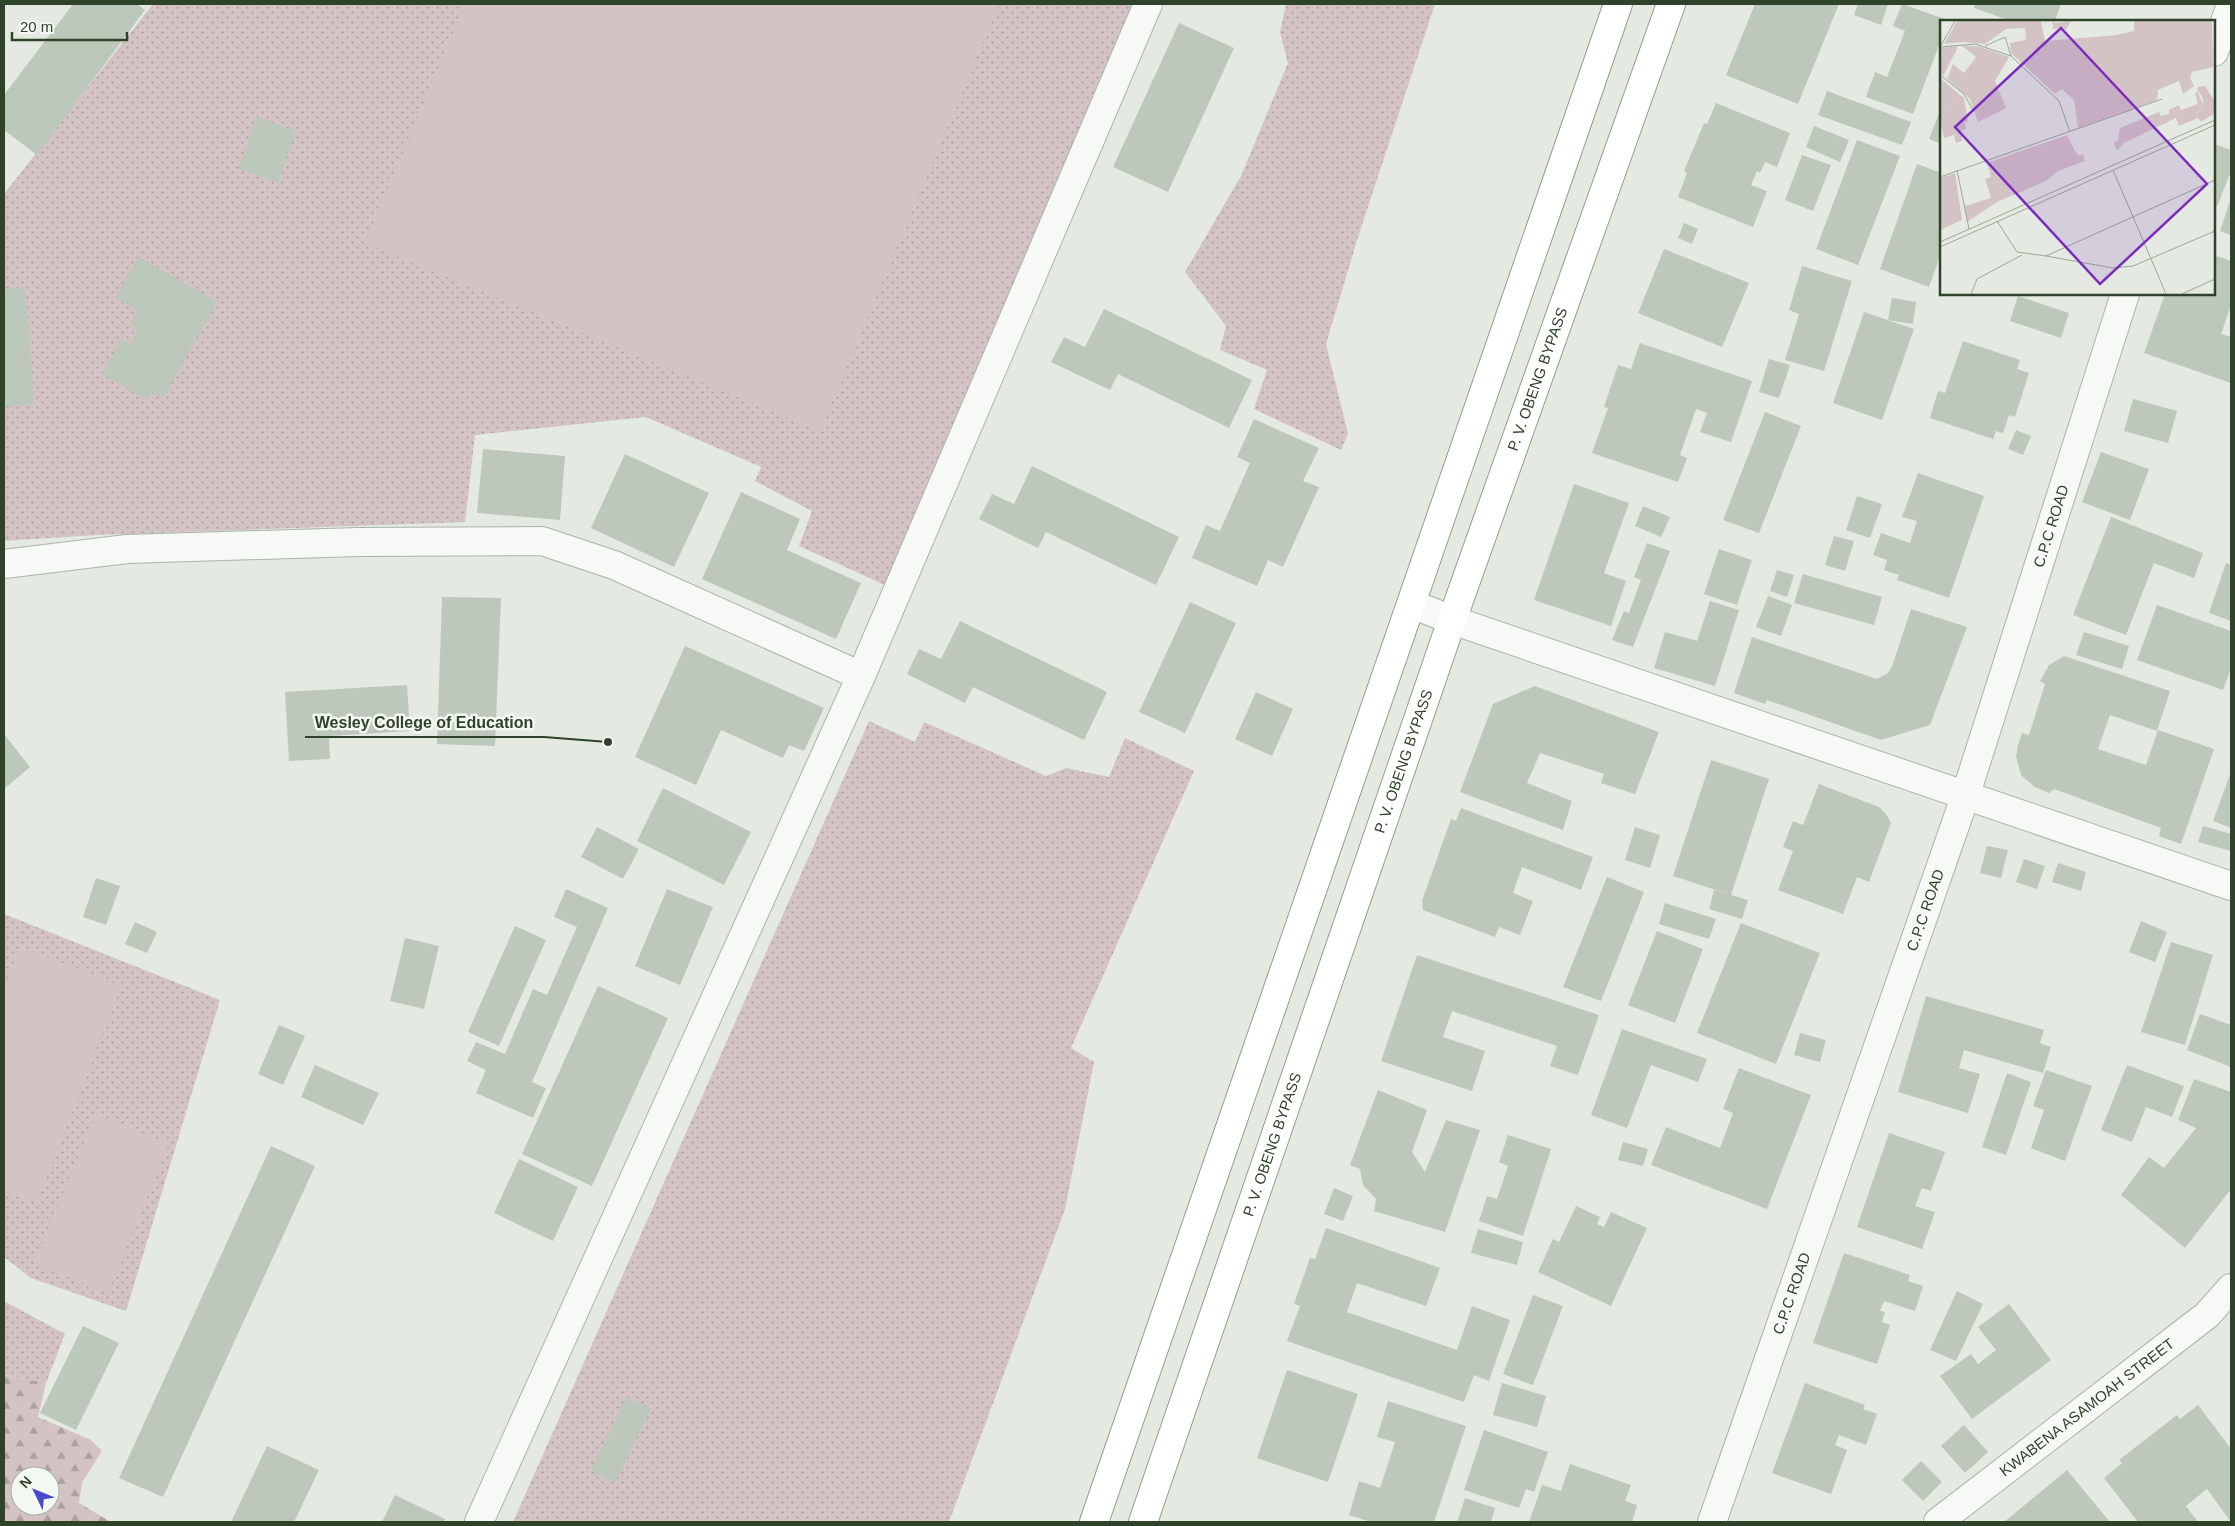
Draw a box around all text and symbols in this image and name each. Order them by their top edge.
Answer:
scale bar [12,10,128,42]
text: 20 m [20,18,53,35]
inset map [1940,20,2215,295]
street label: P. V. OBENG BYPASS [1504,305,1570,453]
street label: C.P.C ROAD [2030,483,2072,569]
street label: P. V. OBENG BYPASS [1371,687,1436,835]
callout: Wesley College of Education [305,706,544,737]
text: Wesley College of Education [315,714,533,731]
street label: C.P.C ROAD [1903,867,1947,953]
street label: P. V. OBENG BYPASS [1239,1070,1304,1218]
street label: C.P.C ROAD [1769,1250,1813,1337]
street label: KWABENA ASAMOAH STREET [1996,1334,2177,1479]
north arrow [10,1466,60,1516]
text: N [16,1473,35,1491]

